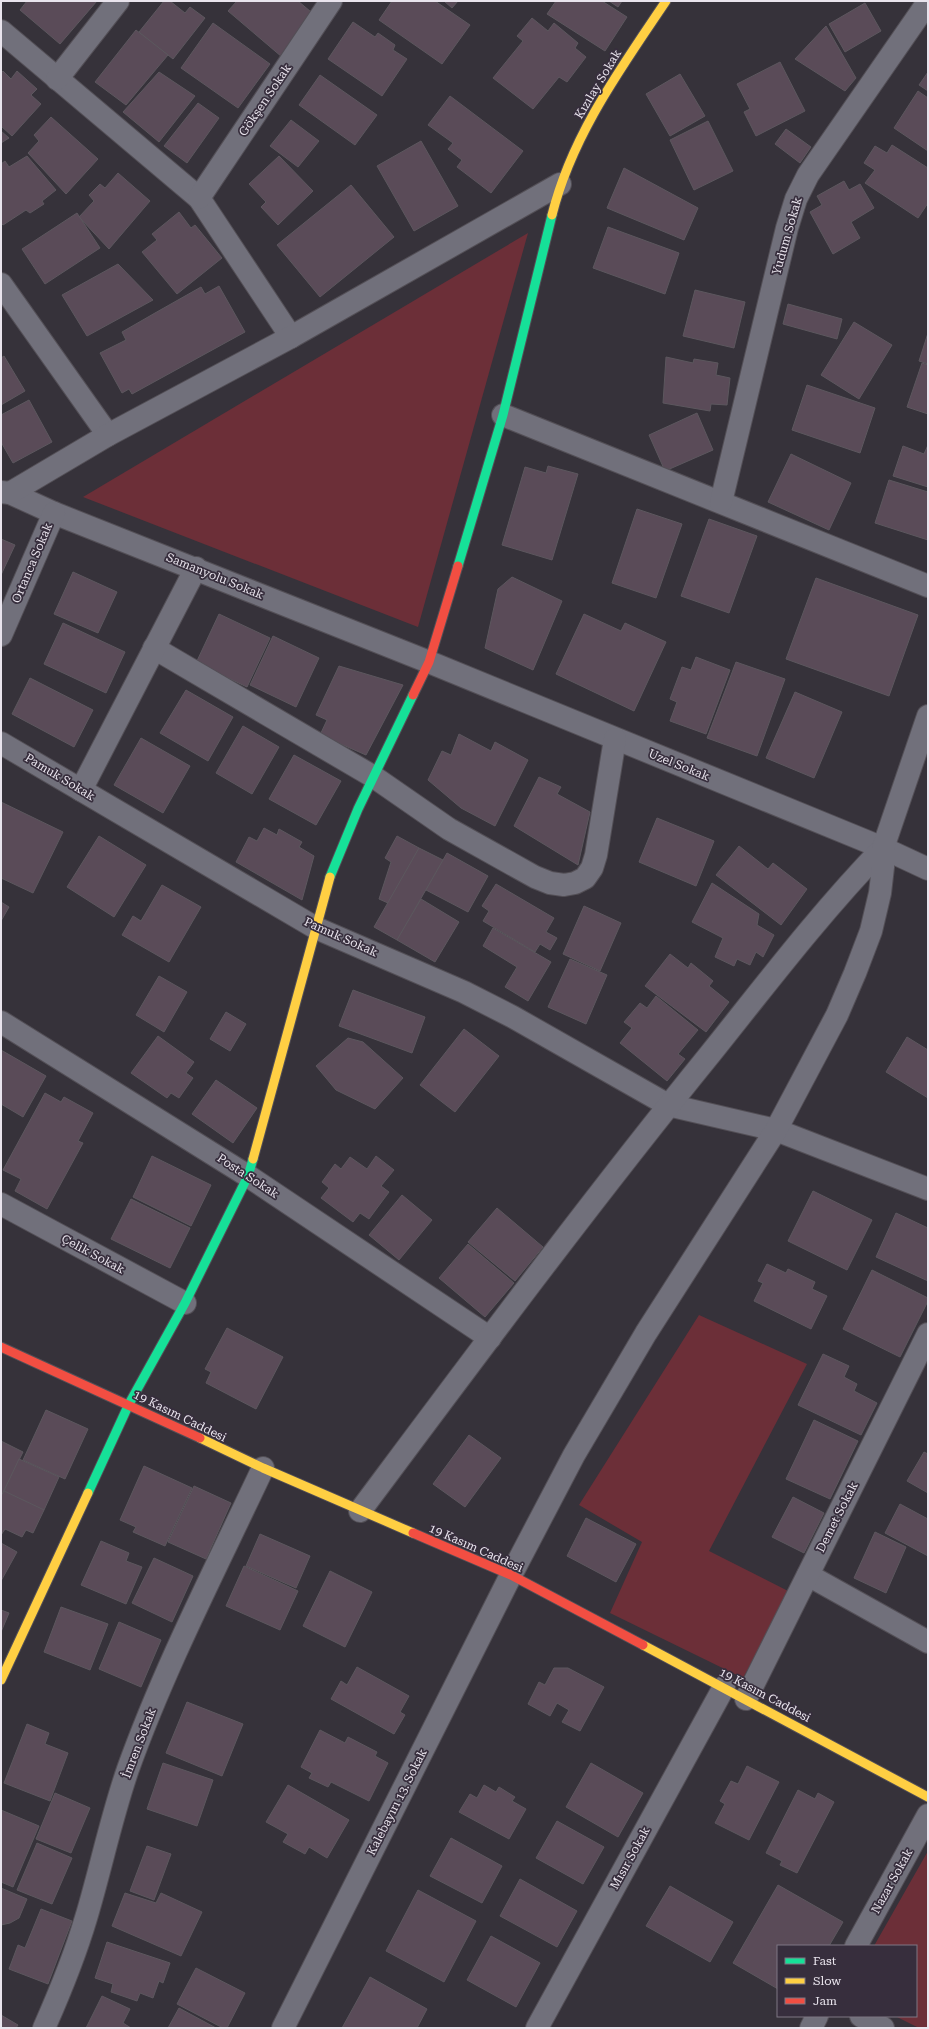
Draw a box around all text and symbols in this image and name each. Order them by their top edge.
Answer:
street label: Kızılay Sokak [572,46,624,121]
street label: Gökşen Sokak [236,61,294,139]
street label: Yudum Sokak [769,195,805,277]
street label: Ortanca Sokak [9,520,55,605]
street label: Samanyolu Sokak [164,550,266,602]
street label: Uzel Sokak [646,746,712,784]
street label: Pamuk Sokak [22,751,98,804]
street label: Pamuk Sokak [302,915,380,960]
street label: Posta Sokak [214,1151,282,1201]
street label: Çelik Sokak [59,1231,127,1277]
street label: 19 Kasım Caddesi [131,1387,229,1445]
street label: Demet Sokak [813,1479,861,1555]
street label: 19 Kasım Caddesi [427,1521,525,1575]
street label: 19 Kasım Caddesi [717,1665,813,1725]
street label: İmren Sokak [119,1706,159,1780]
street label: Kalebayırı 13. Sokak [364,1746,430,1858]
street label: Mısır Sokak [607,1824,653,1892]
street label: Nazar Sokak [868,1846,916,1916]
legend [777,1945,917,2017]
text: Fast [813,1954,837,1968]
text: Slow [813,1974,841,1988]
text: Jam [813,1994,837,2008]

